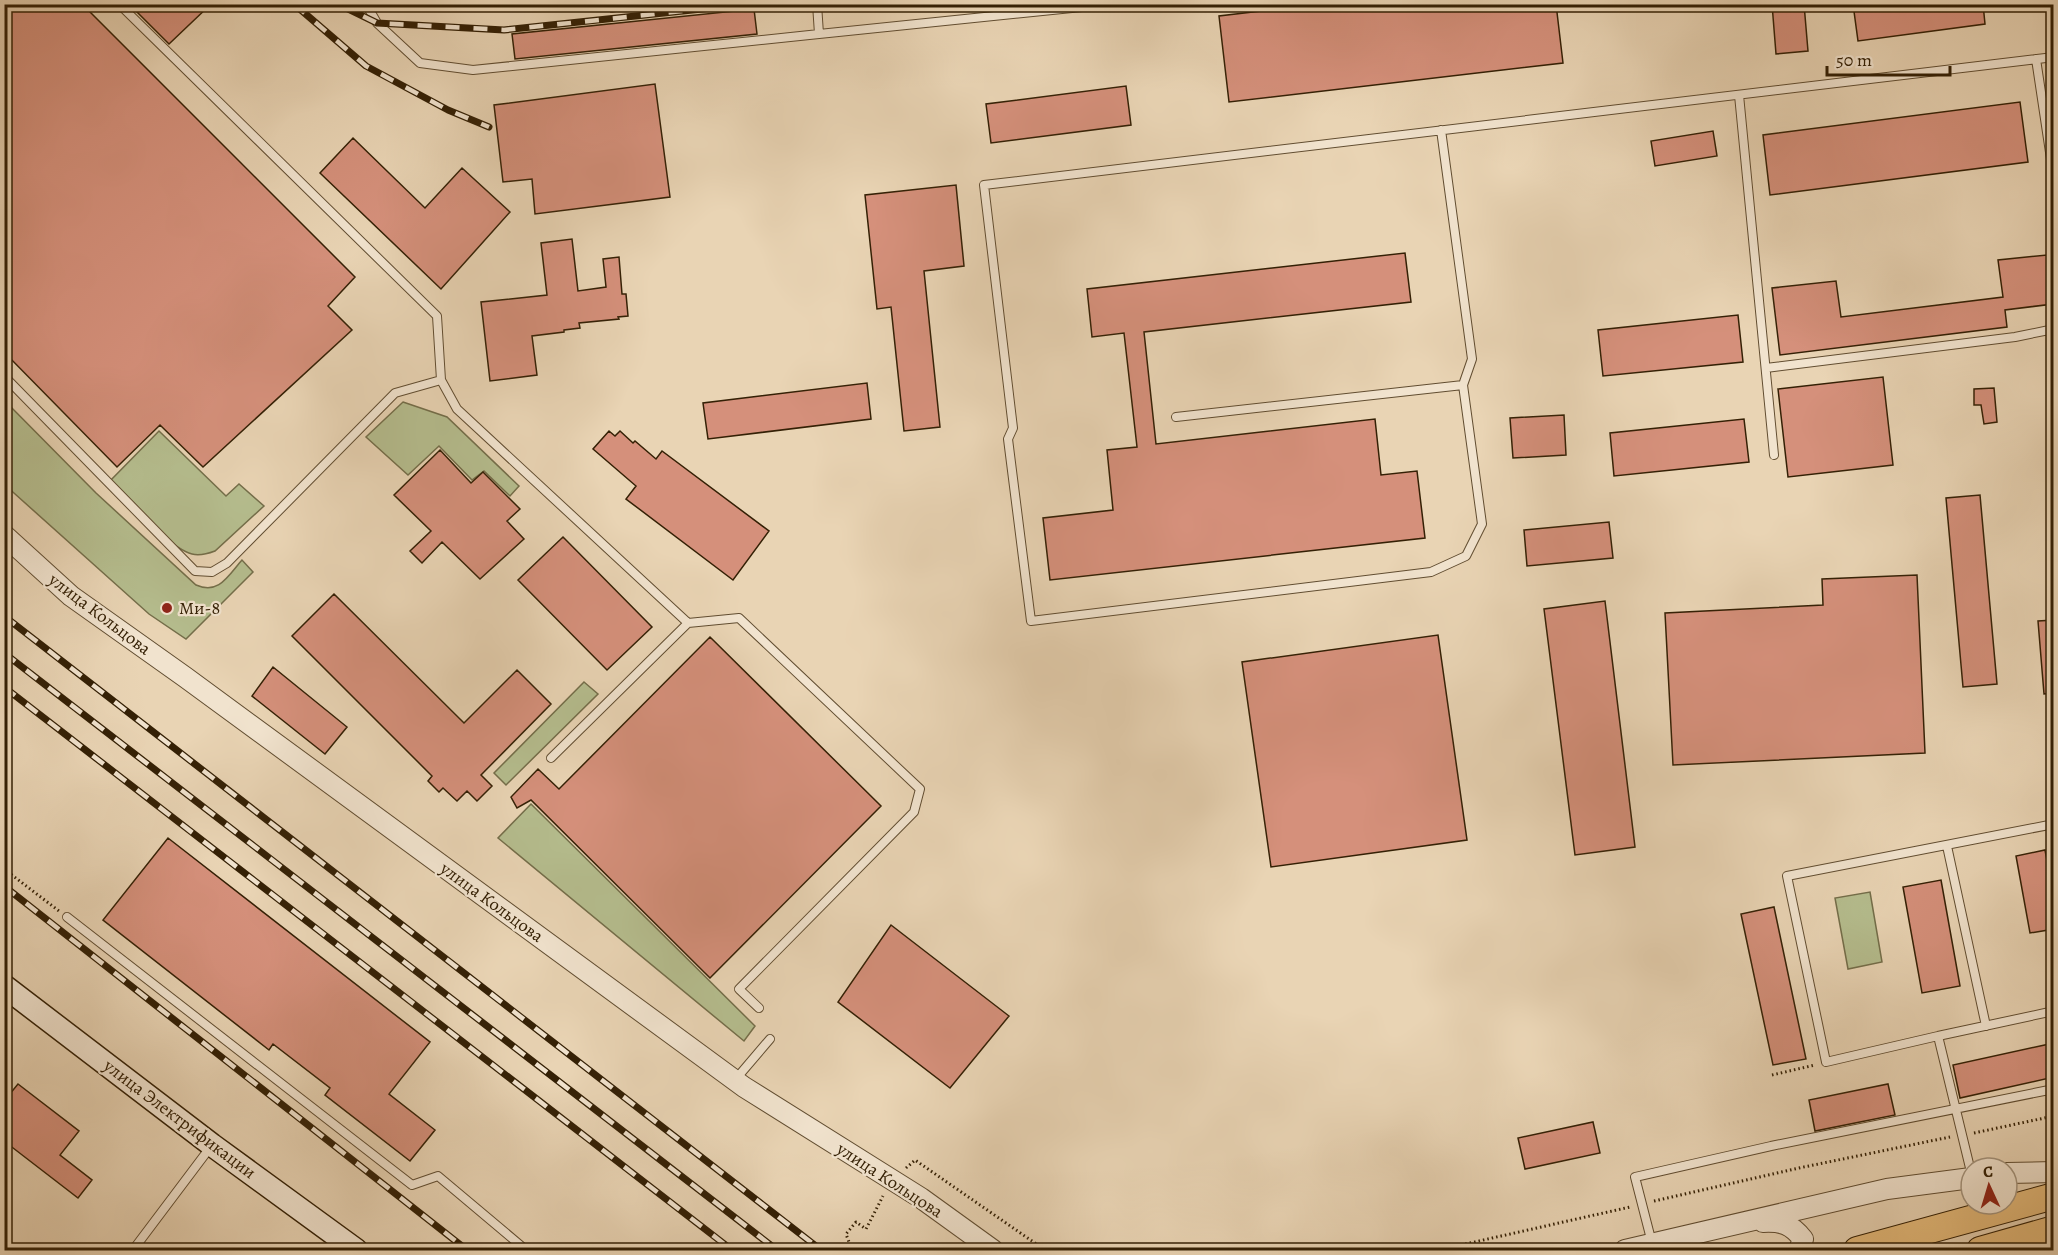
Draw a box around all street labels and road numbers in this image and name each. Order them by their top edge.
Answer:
street label: улица Кольцова [43,567,157,661]
street label: улица Кольцова [435,856,549,948]
street label: улица Электрификации [98,1053,261,1184]
street label: улица Кольцова [831,1136,948,1224]

